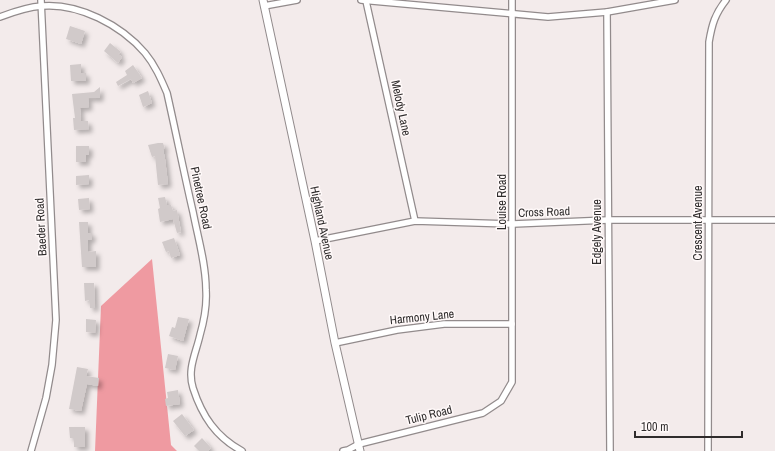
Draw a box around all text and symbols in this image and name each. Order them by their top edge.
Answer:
street label: Melody Lane [387,79,415,137]
street label: Pinetree Road [187,165,215,231]
street label: Louise Road [494,174,510,230]
street label: Highland Avenue [306,185,338,261]
street label: Crescent Avenue [690,186,706,260]
street label: Baeder Road [31,198,51,256]
street label: Edgely Avenue [589,199,605,265]
street label: Cross Road [518,203,570,221]
street label: Harmony Lane [389,306,455,328]
street label: Tulip Road [404,402,454,428]
scale bar [635,413,742,439]
text: 100 m [641,419,668,435]

